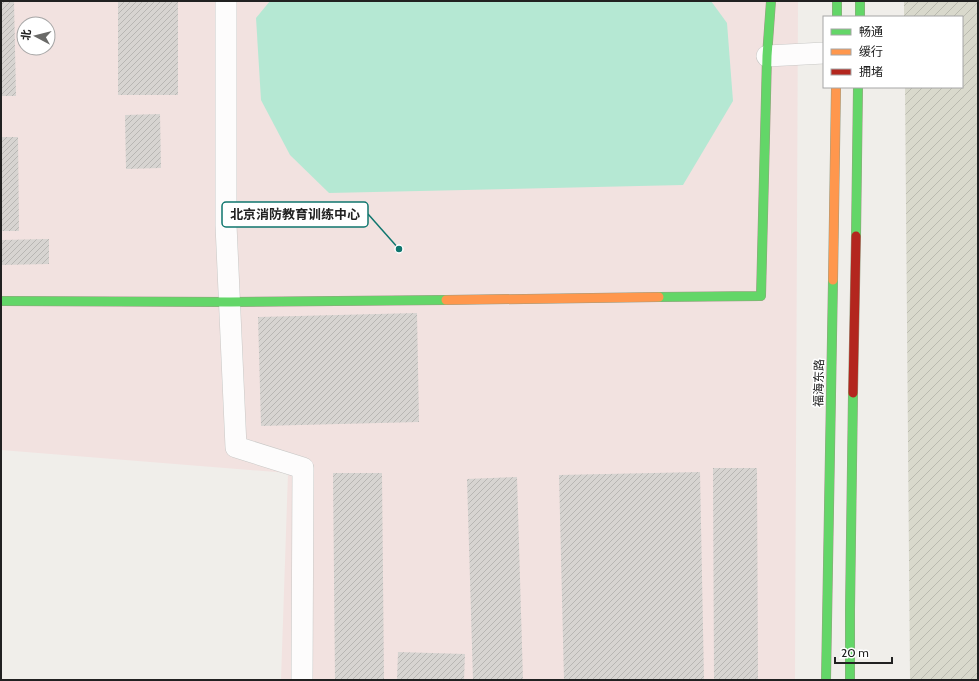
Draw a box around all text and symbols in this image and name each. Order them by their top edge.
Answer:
north arrow [16,16,56,56]
legend [823,16,963,88]
text: 畅通 [859,24,883,39]
text: 北 [18,28,34,41]
text: 缓行 [859,44,883,59]
text: 拥堵 [859,64,883,79]
callout: 北京消防教育训练中心 [222,202,368,227]
text: 北京消防教育训练中心 [230,206,360,222]
street label: 福海东路 [811,359,826,407]
scale bar [835,639,892,665]
text: 20 m [841,645,869,660]

